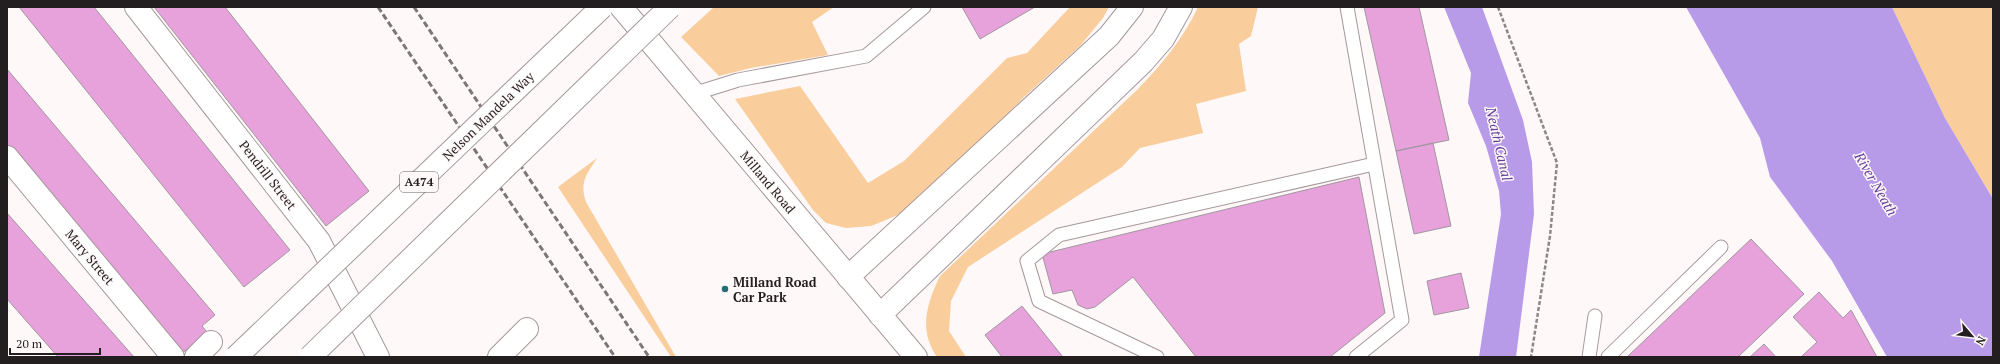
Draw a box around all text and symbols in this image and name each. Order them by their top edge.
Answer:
street label: Nelson Mandela Way [438,67,538,165]
water label: Neath Canal [1482,104,1517,183]
street label: Pendrill Street [235,137,301,214]
street label: Milland Road [736,147,800,217]
water label: River Neath [1850,148,1902,219]
road number: A474 [400,172,438,192]
street label: Mary Street [61,225,119,289]
place label: Milland Road Car Park [733,273,817,306]
marker: Milland Road Car Park [720,284,730,294]
north arrow [1952,316,1992,356]
scale bar [10,330,100,356]
text: N [1972,334,1989,348]
text: 20 m [16,336,43,351]

